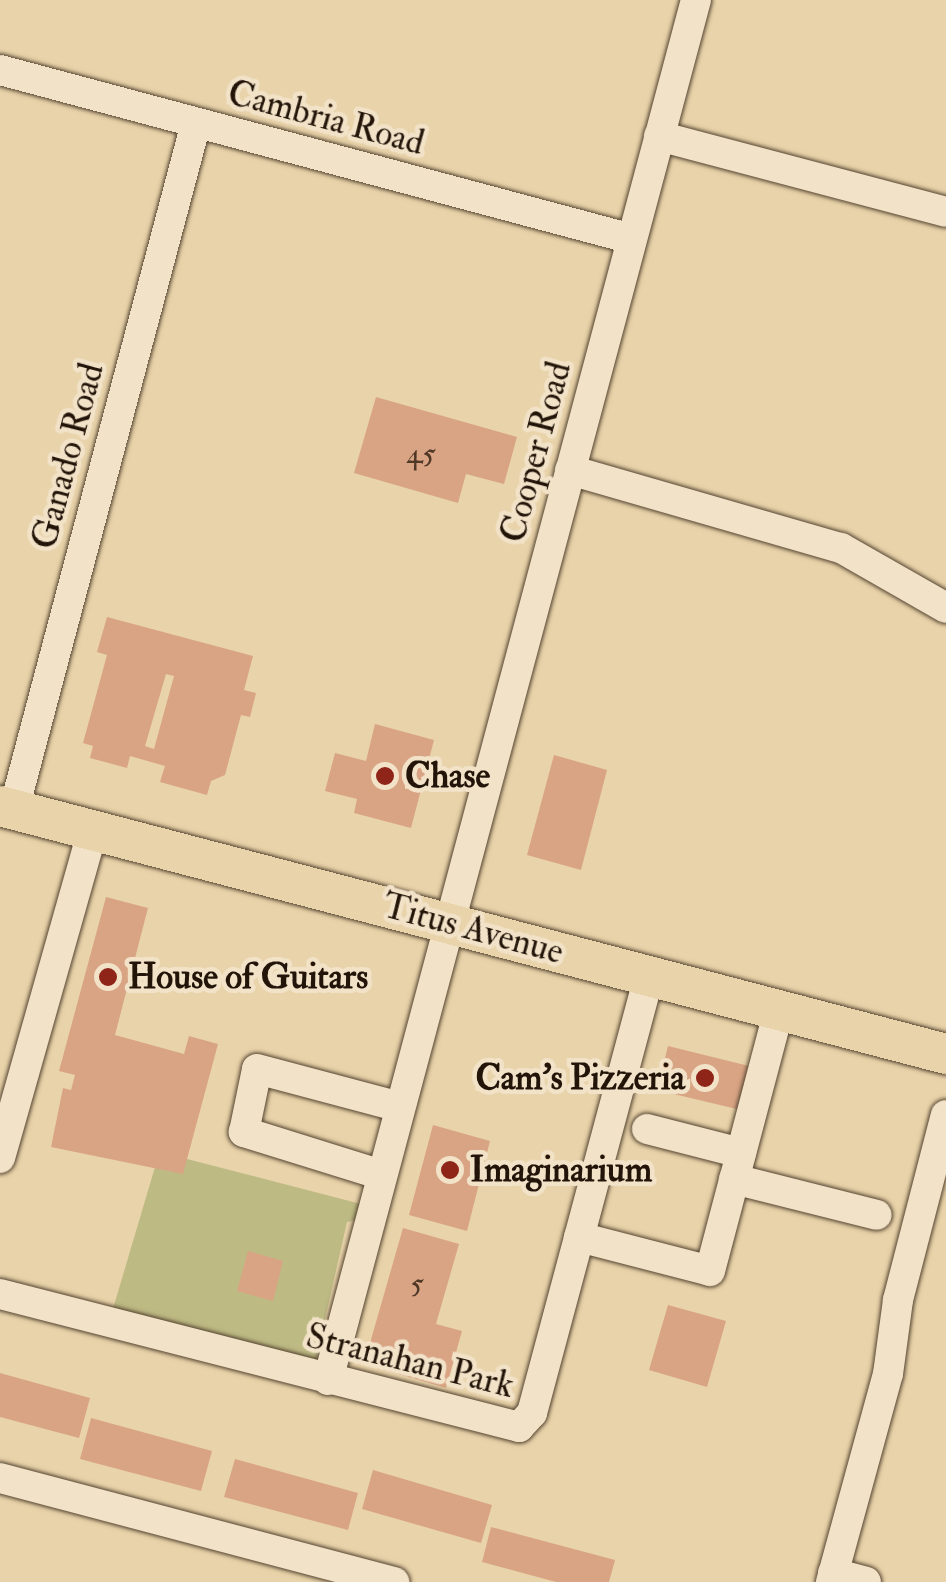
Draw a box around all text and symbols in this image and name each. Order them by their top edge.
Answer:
street label: Cambria Road [223,72,429,164]
street label: Cooper Road [492,357,580,547]
street label: Ganado Road [23,358,113,554]
house number: 45 [406,436,436,472]
place label: Chase [405,755,490,797]
marker: Chase [374,765,396,787]
street label: Titus Avenue [378,885,568,973]
place label: House of Guitars [128,956,368,998]
marker: House of Guitars [97,966,119,988]
place label: Cam's Pizzeria [475,1057,685,1099]
marker: Cam's Pizzeria [694,1067,716,1089]
place label: Imaginarium [470,1149,652,1191]
marker: Imaginarium [439,1159,461,1181]
house number: 5 [410,1266,424,1302]
street label: Stranahan Park [302,1315,518,1407]

